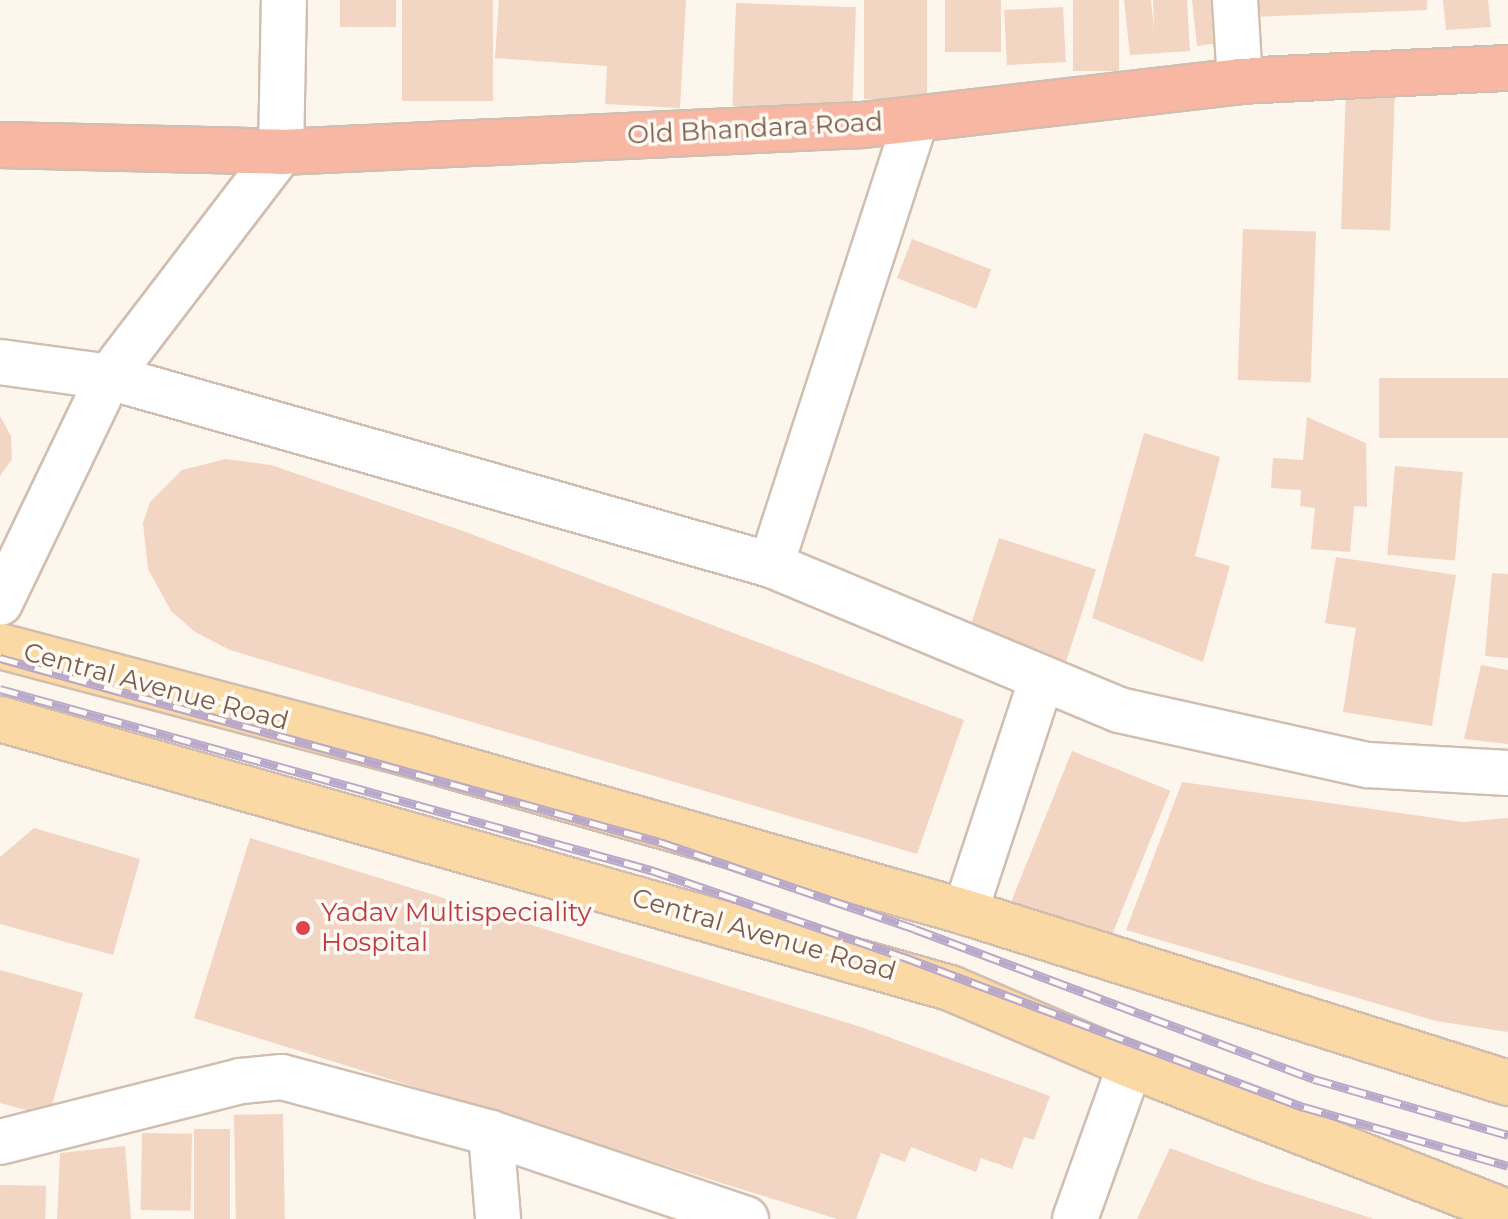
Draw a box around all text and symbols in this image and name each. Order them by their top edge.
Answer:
street label: Old Bhandara Road [626,107,884,151]
street label: Central Avenue Road [20,637,292,737]
street label: Central Avenue Road [628,882,900,988]
place label: Yadav Multispeciality Hospital [321,897,592,958]
marker: Yadav Multispeciality Hospital [292,917,314,939]

